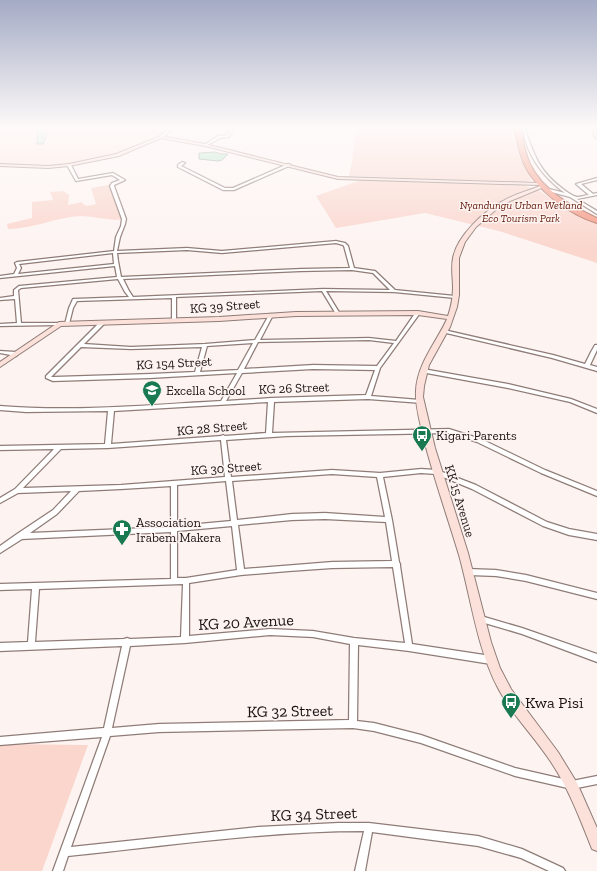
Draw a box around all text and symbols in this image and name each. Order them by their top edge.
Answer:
park label: Nyandungu Urban Wetland Eco Tourism Park [460,199,583,225]
street label: KG 39 Street [189,296,261,316]
street label: KG 154 Street [136,354,212,372]
school or university icon: Excella School [141,379,163,407]
street label: KG 26 Street [258,379,330,397]
place label: Excella School [166,383,246,398]
street label: KG 28 Street [176,417,248,439]
bus stop icon: Kigari Parents [411,424,433,452]
place label: Kigari Parents [436,428,517,443]
street label: KG 30 Street [190,458,262,478]
street label: KK 15 Avenue [442,463,478,539]
place label: Association Irabem Makera [136,515,222,545]
pharmacy icon: Association Irabem Makera [111,518,133,546]
street label: KG 20 Avenue [198,610,294,634]
bus stop icon: Kwa Pisi [500,691,522,719]
place label: Kwa Pisi [525,693,584,712]
street label: KG 32 Street [247,701,333,721]
street label: KG 34 Street [270,803,358,825]

